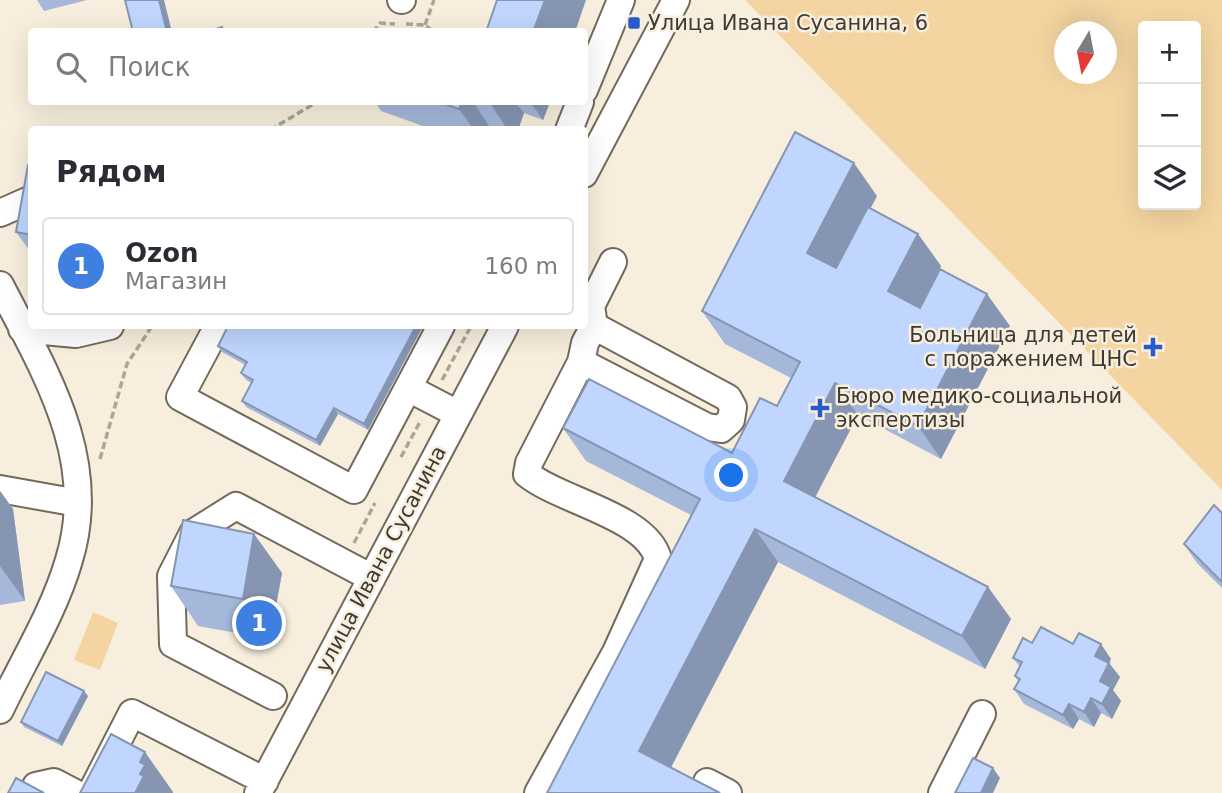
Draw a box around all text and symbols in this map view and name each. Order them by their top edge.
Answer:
place label: Улица Ивана Сусанина, 6 [648,11,928,35]
marker: Улица Ивана Сусанина, 6 [626,15,642,31]
north arrow [1054,21,1117,84]
map controls [1138,21,1201,210]
button: + [1138,21,1201,84]
search box [28,28,588,105]
icon: search [52,48,90,86]
text: Поиск [108,52,190,82]
button: − [1138,84,1201,147]
button: layers [1138,147,1201,210]
text: Рядом [56,154,167,189]
text: Ozon [125,238,199,268]
text: 1 [73,253,89,279]
text: 160 m [484,253,558,279]
text: Магазин [125,268,227,294]
place label: Больница для детей с поражением ЦНС [909,323,1137,371]
marker: Больница для детей с поражением ЦНС [1143,337,1163,357]
place label: Бюро медико-социальной экспертизы [836,384,1122,432]
marker: Бюро медико-социальной экспертизы [810,398,830,418]
street label: улица Ивана Сусанина [311,442,451,676]
your location [714,458,748,492]
pin: 1 [236,597,282,649]

